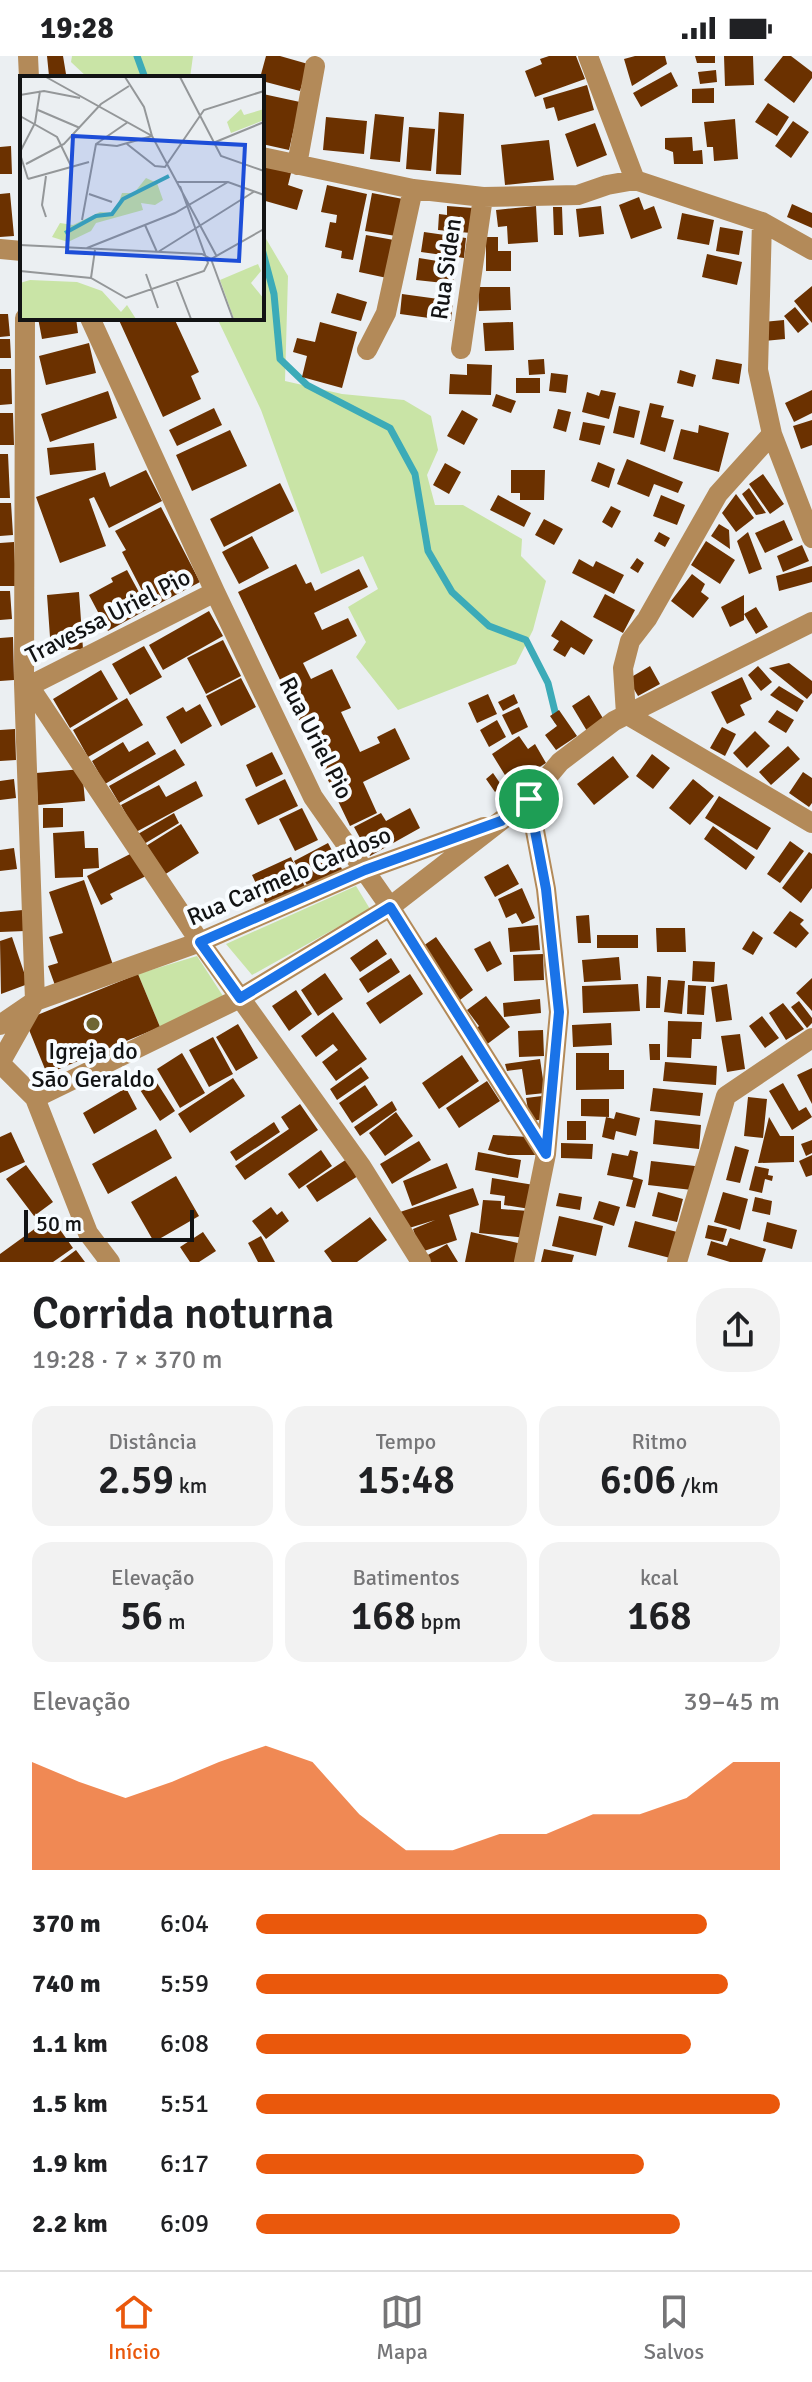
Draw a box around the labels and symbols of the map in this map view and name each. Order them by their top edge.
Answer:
inset map [20,76,264,320]
street label: Rua Siden [424,216,468,322]
street label: Travessa Uriel Pio [21,562,195,670]
street label: Rua Uriel Pio [272,672,360,804]
pin [495,765,563,833]
street label: Rua Carmelo Cardoso [182,819,396,933]
marker: Igreja do São Geraldo [84,1015,102,1033]
place label: Igreja do São Geraldo [31,1036,155,1094]
scale bar [24,1206,194,1242]

